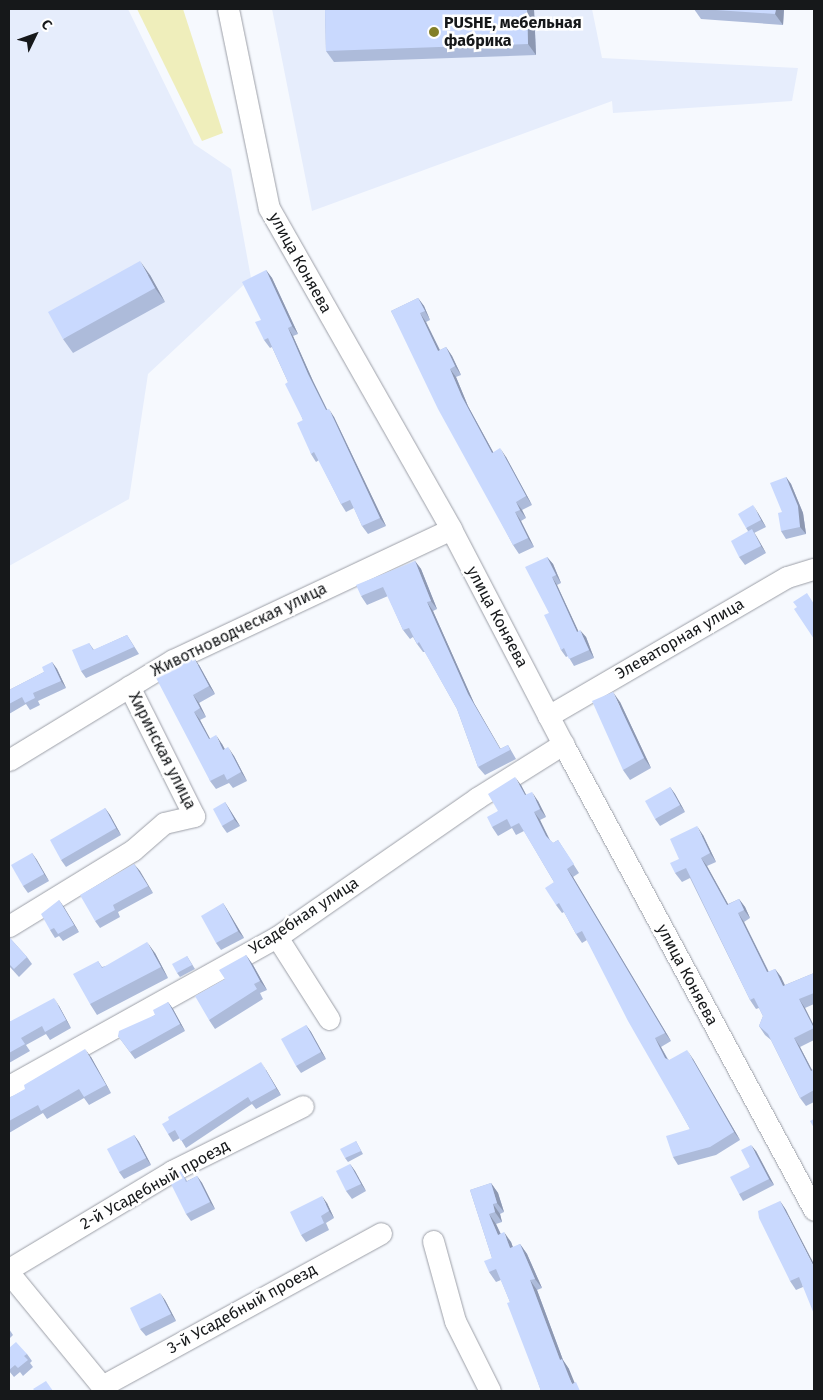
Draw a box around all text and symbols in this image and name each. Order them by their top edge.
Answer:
north arrow [10,10,60,60]
place label: PUSHE, мебельная фабрика [444,13,582,51]
text: С [38,16,56,33]
marker: PUSHE, мебельная фабрика [428,26,440,38]
street label: улица Коняева [264,209,336,317]
street label: улица Коняева [462,563,532,671]
street label: Животноводческая улица [148,579,330,681]
street label: Элеваторная улица [612,594,748,684]
street label: Хиринская улица [124,689,200,813]
street label: Усадебная улица [246,873,362,959]
street label: улица Коняева [652,921,722,1029]
street label: 2-й Усадебный проезд [77,1136,233,1234]
street label: 3-й Усадебный проезд [164,1260,320,1358]

